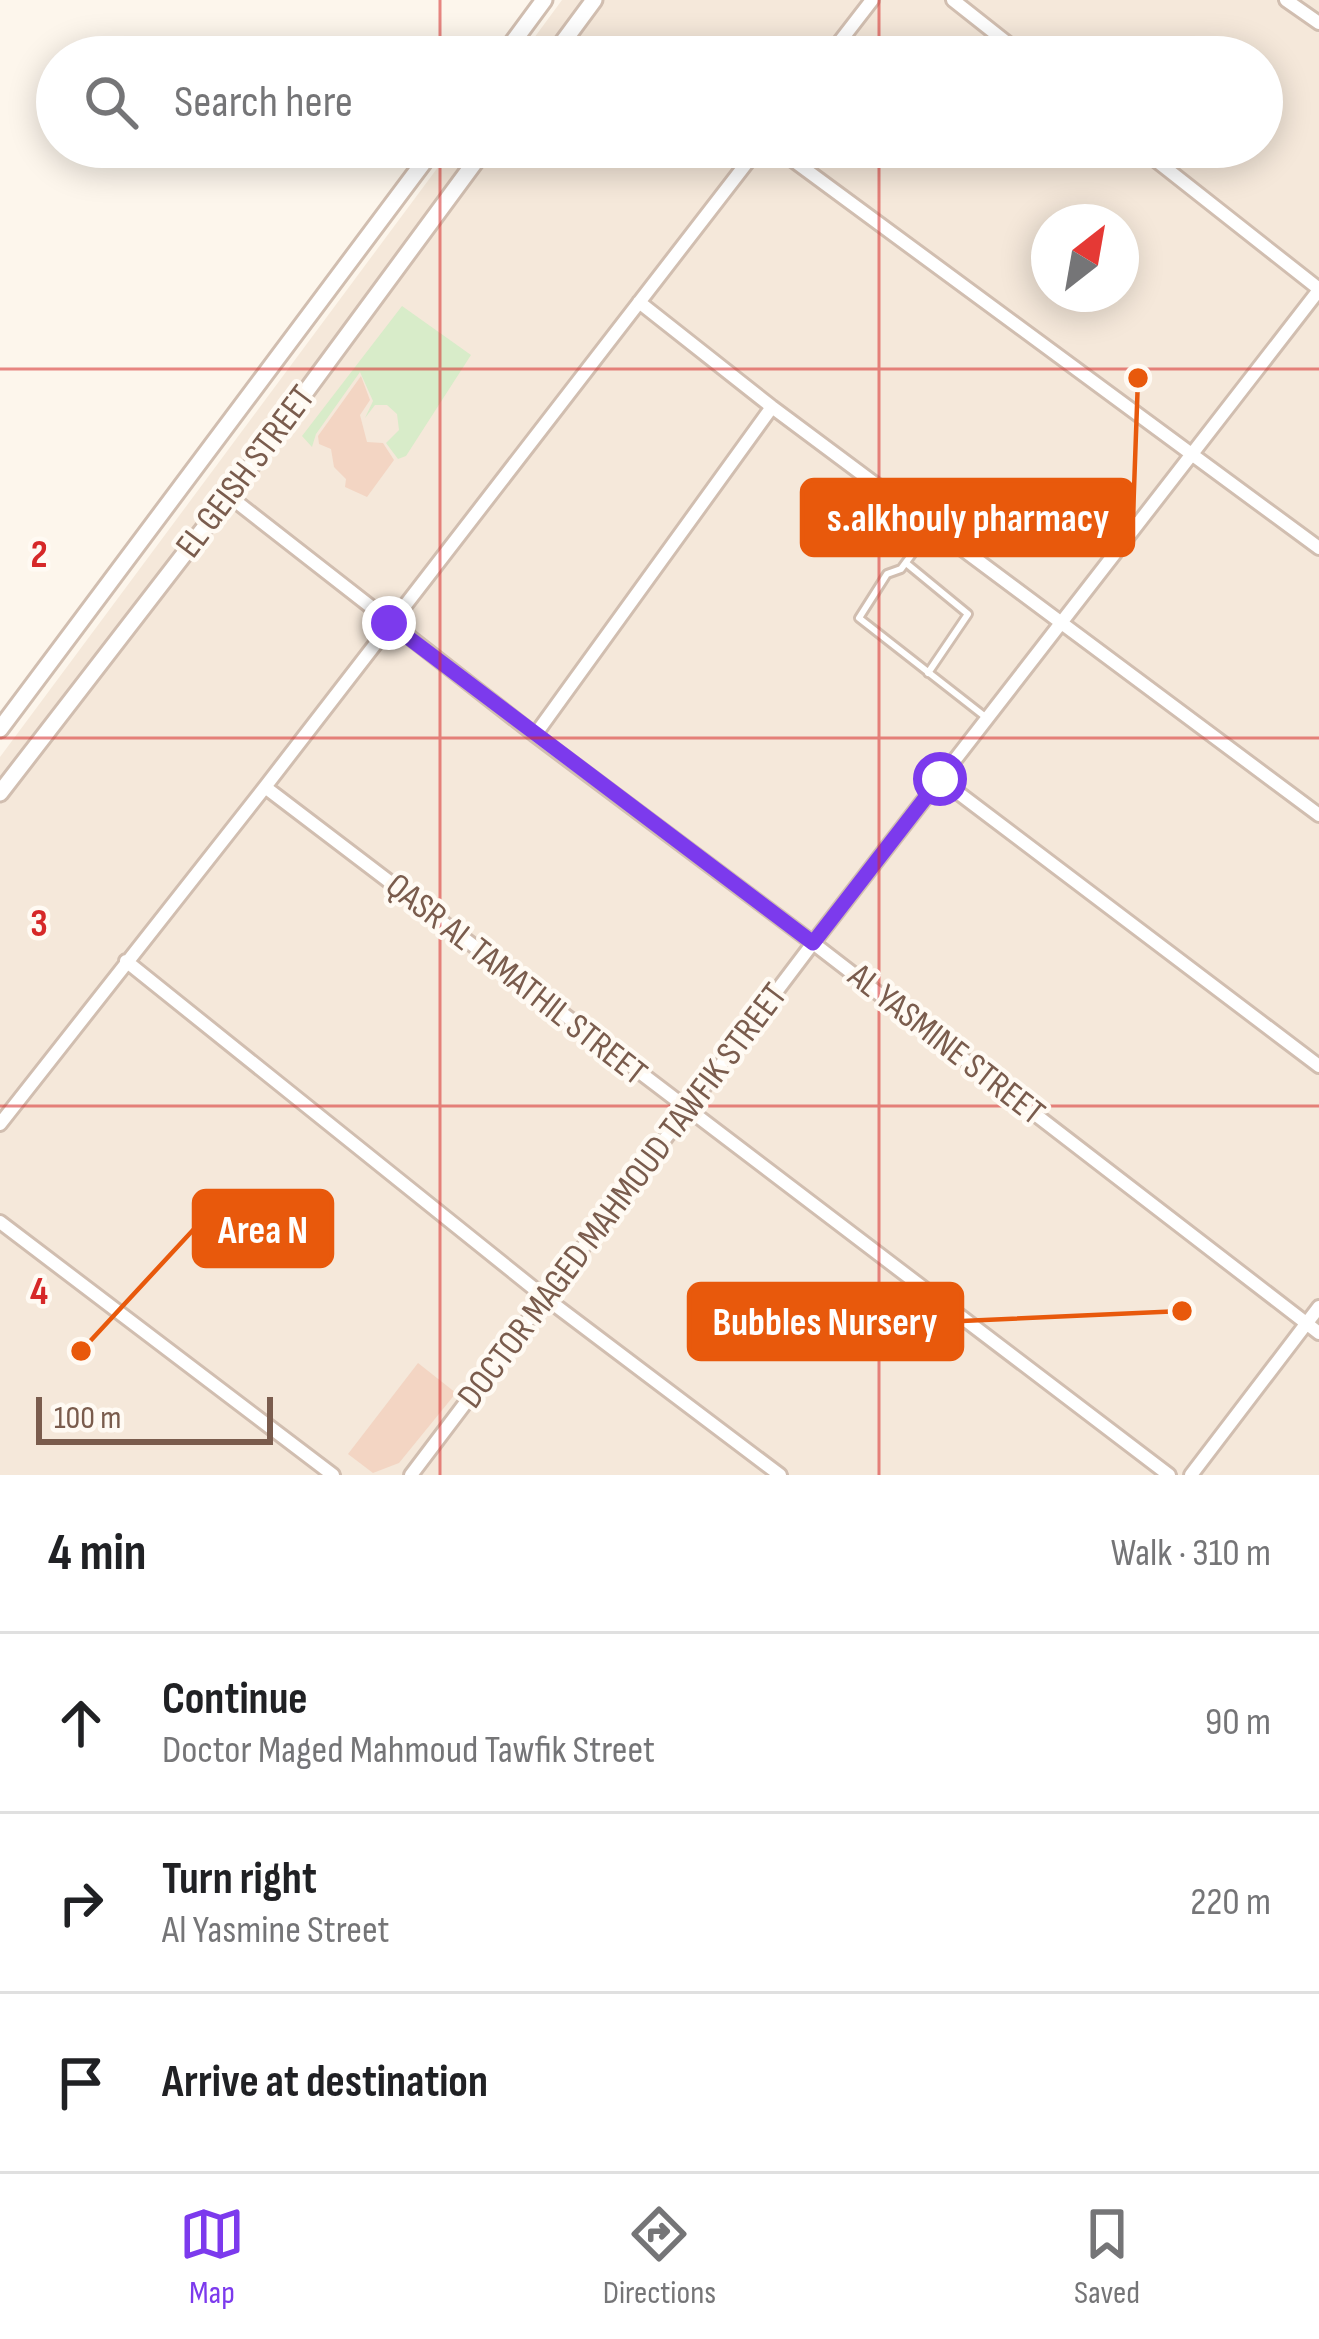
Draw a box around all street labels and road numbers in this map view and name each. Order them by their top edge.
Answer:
street label: EL GEISH STREET [167,378,325,566]
street label: QASR AL TAMATHIL STREET [377,865,655,1095]
street label: AL YASMINE STREET [839,954,1053,1135]
street label: DOCTOR MAGED MAHMOUD TAWFIK STREET [449,975,797,1417]

